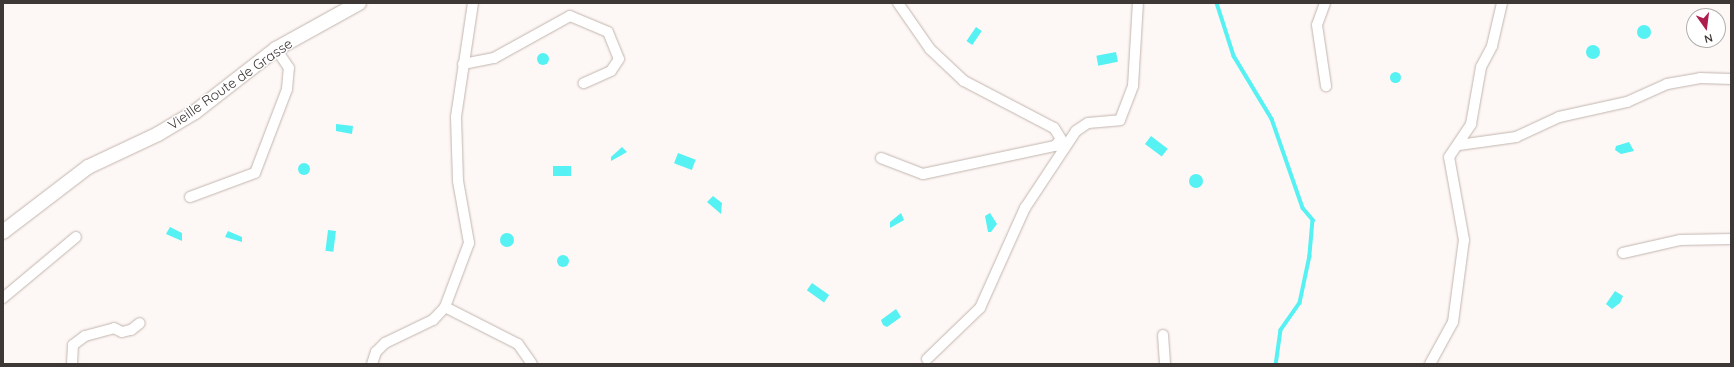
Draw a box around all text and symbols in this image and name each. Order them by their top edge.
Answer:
north arrow [1686,8,1726,48]
text: N [1703,31,1714,46]
street label: Vieille Route de Grasse [165,35,295,133]

